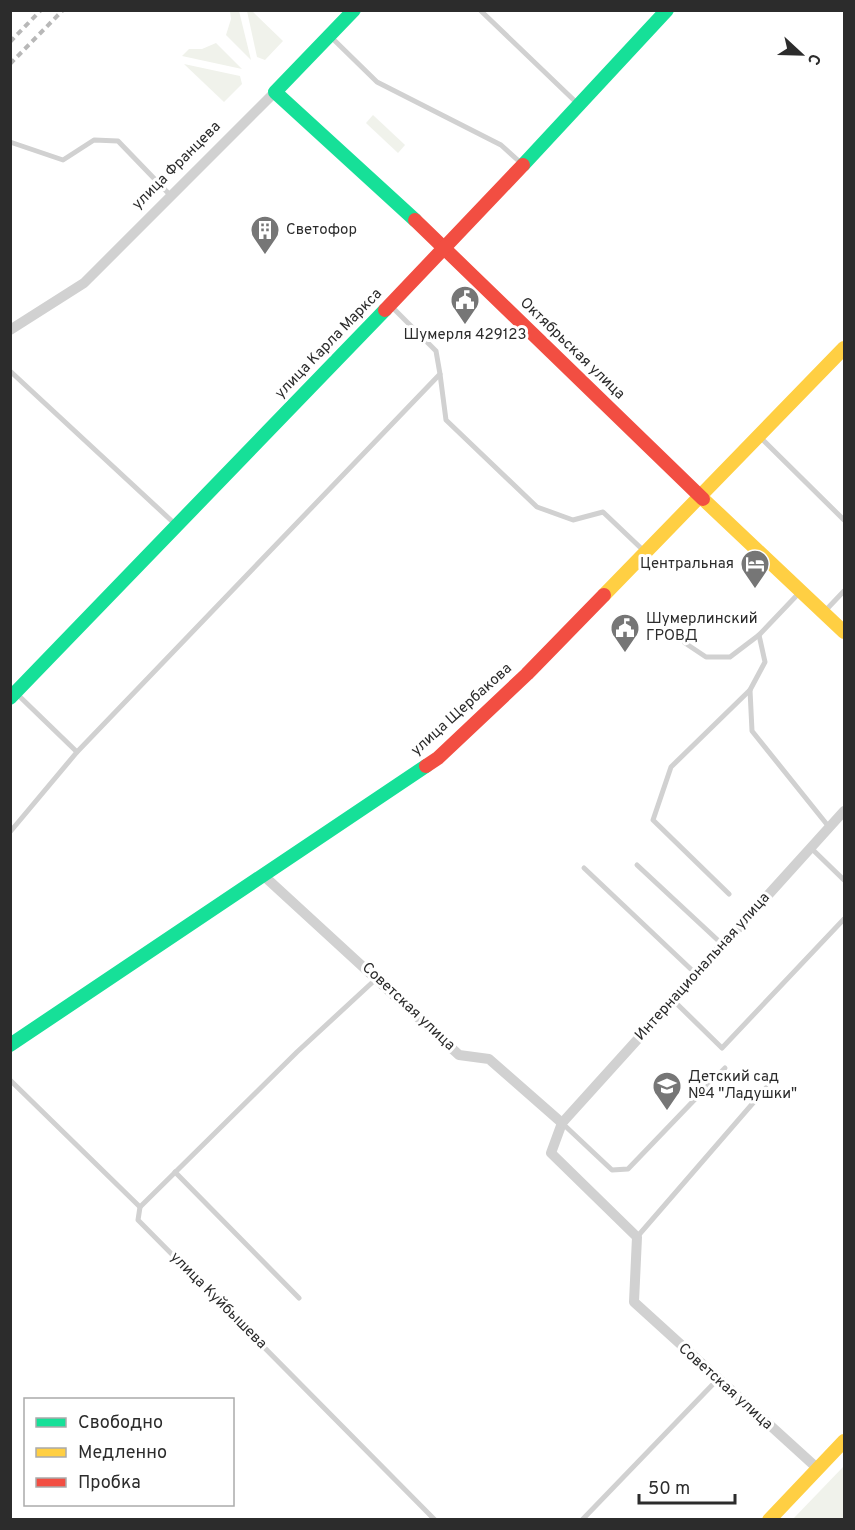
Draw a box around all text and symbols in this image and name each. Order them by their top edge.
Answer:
north arrow [771,24,831,84]
text: С [802,50,824,67]
street label: улица Францева [129,118,225,214]
building icon: Светофор [249,214,281,256]
place label: Светофор [286,221,357,240]
public building icon: Шумерля 429123 [449,284,481,326]
street label: улица Карла Маркса [272,285,386,403]
street label: Октябрьская улица [515,294,629,404]
place label: Шумерля 429123 [404,326,526,345]
hotel icon: Центральная [739,548,771,590]
place label: Центральная [640,555,734,574]
place label: Шумерлинский ГРОВД [646,610,758,646]
public building icon: Шумерлинский ГРОВД [609,612,641,654]
street label: улица Щербакова [408,660,516,760]
street label: Интернациональная улица [631,889,775,1045]
street label: Советская улица [357,959,459,1055]
place label: Детский сад №4 "Ладушки" [688,1068,797,1104]
school or university icon: Детский сад №4 "Ладушки" [651,1070,683,1112]
street label: улица Куйбышева [165,1248,271,1354]
street label: Советская улица [674,1340,776,1434]
legend [24,1398,234,1506]
text: Свободно [78,1412,163,1435]
text: Медленно [78,1442,167,1465]
scale bar [639,1467,735,1505]
text: Пробка [78,1472,141,1495]
text: 50 m [648,1478,690,1501]

